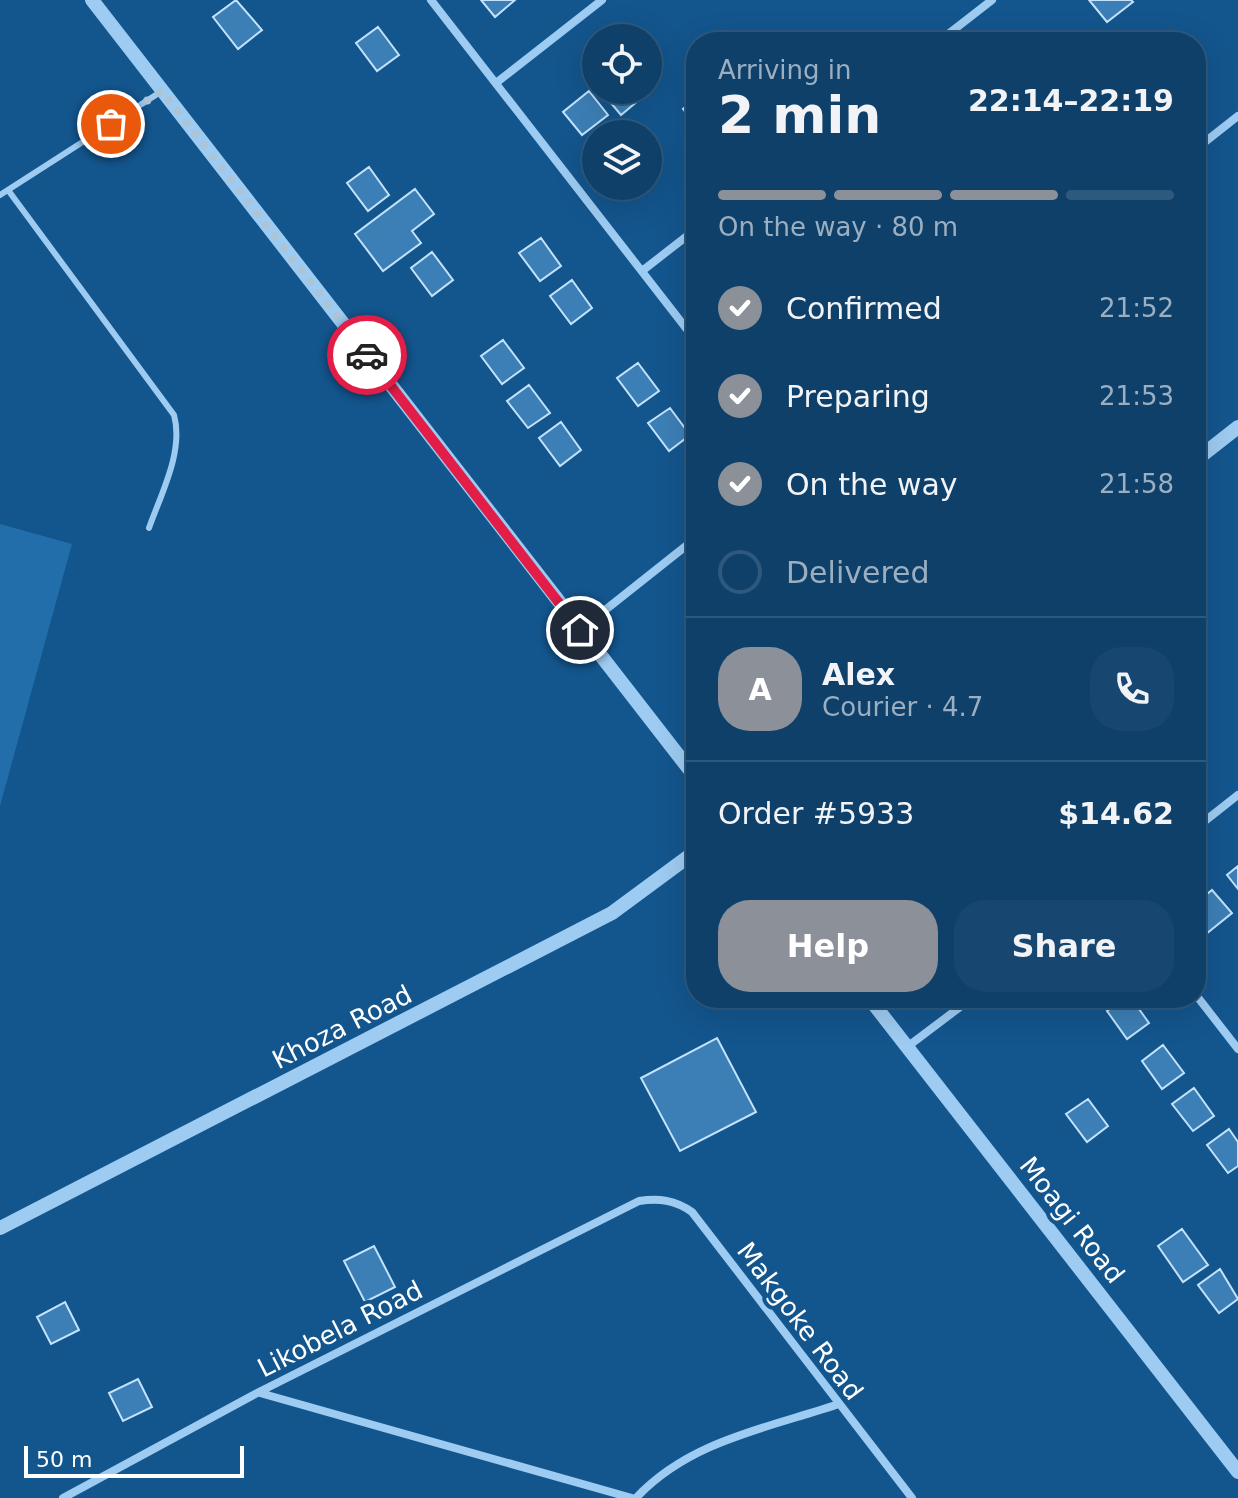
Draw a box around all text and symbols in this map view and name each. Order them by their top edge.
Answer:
map controls [582,24,662,200]
button: locate [582,24,662,104]
text: Arriving in [718,55,852,85]
text: 22:14–22:19 [968,83,1174,118]
text: 2 min [718,85,881,145]
pin [77,90,145,158]
icon: bag [89,102,133,146]
button: layers [582,120,662,200]
text: On the way · 80 m [718,212,958,242]
icon: check [718,286,762,330]
text: Confirmed [786,291,942,326]
text: 21:52 [1099,293,1174,323]
courier [327,315,407,395]
icon: car [345,333,389,377]
icon: check [718,374,762,418]
text: Preparing [786,379,930,414]
text: 21:53 [1099,381,1174,411]
icon: check [718,462,762,506]
text: On the way [786,467,958,502]
text: 21:58 [1099,469,1174,499]
text: Delivered [786,555,930,590]
pin [546,596,614,664]
icon: home [558,608,602,652]
button: phone [1090,647,1174,731]
text: Alex [822,657,895,692]
text: A [748,672,772,707]
text: Courier · 4.7 [822,692,983,722]
text: Order #5933 [718,796,914,831]
text: $14.62 [1058,796,1174,831]
button: Help [718,900,938,992]
button: Share [954,900,1174,992]
street label: Khoza Road [267,979,417,1075]
street label: Moagi Road [1014,1151,1130,1289]
street label: Makgoke Road [731,1236,869,1406]
street label: Likobela Road [253,1275,427,1383]
scale bar [24,1442,244,1478]
text: 50 m [36,1447,92,1472]

